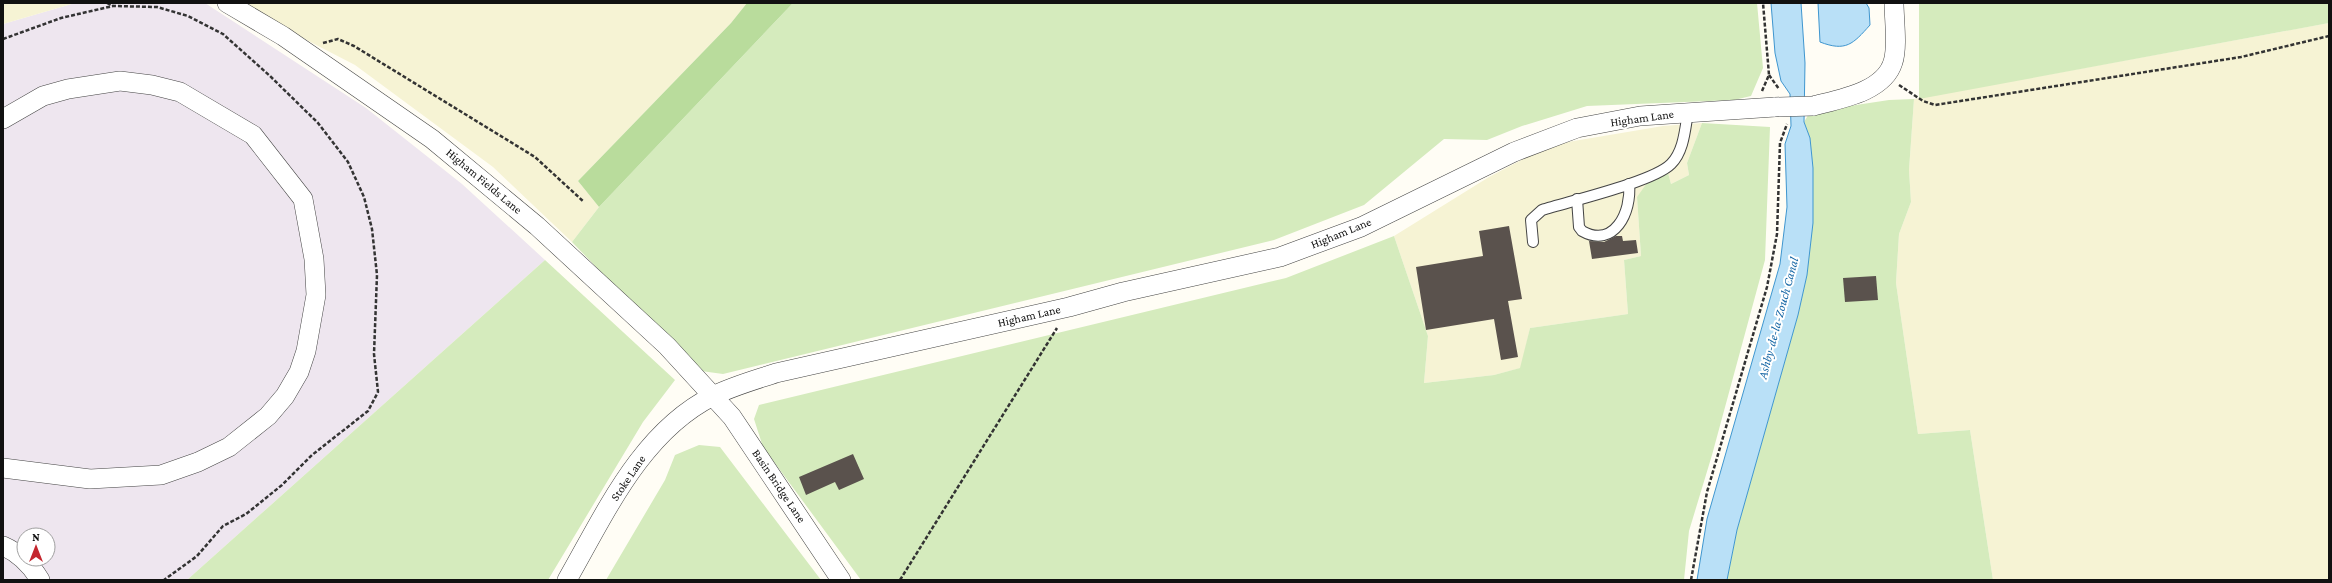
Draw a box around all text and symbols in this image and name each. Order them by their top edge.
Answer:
street label: Higham Lane [1609,107,1675,129]
street label: Higham Fields Lane [443,145,525,217]
street label: Higham Lane [1309,215,1373,251]
water label: Ashby-de-la-Zouch Canal [1754,255,1802,381]
street label: Higham Lane [996,302,1062,330]
street label: Basin Bridge Lane [749,447,809,525]
street label: Stoke Lane [608,453,648,503]
north arrow [16,527,56,567]
text: N [32,531,40,543]

